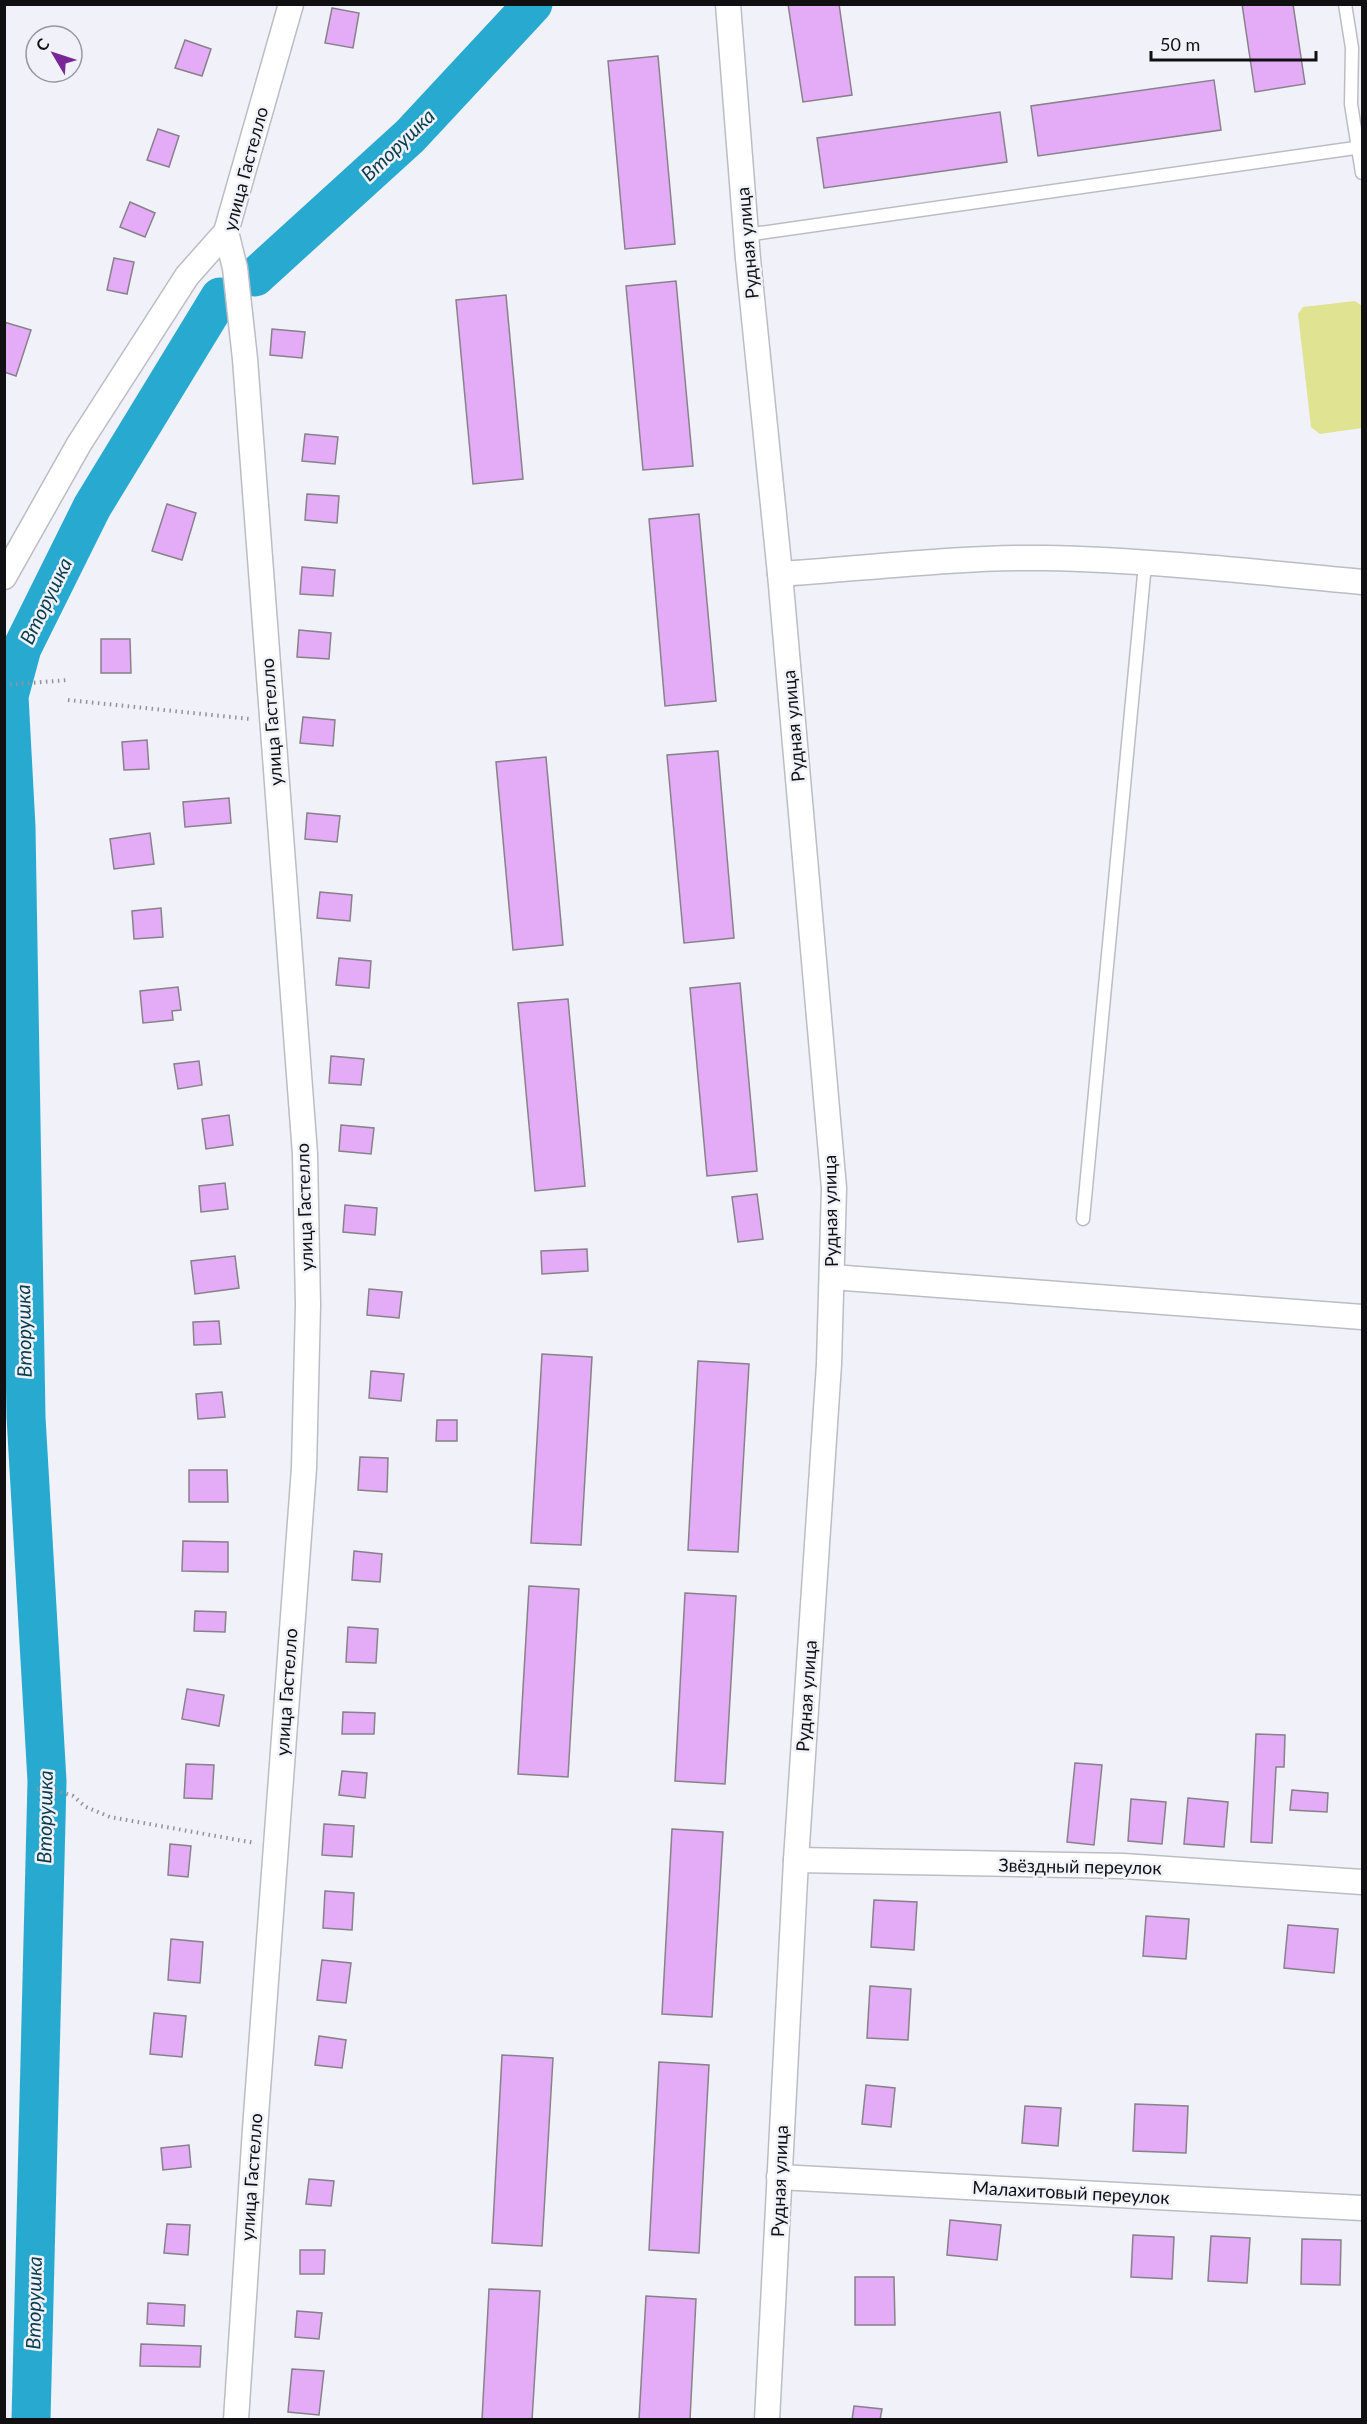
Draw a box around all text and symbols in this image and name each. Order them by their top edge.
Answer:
north arrow [24,24,84,84]
scale bar [1151,24,1316,62]
text: 50 m [1160,33,1200,55]
text: С [31,34,53,54]
water label: Вторушка [355,103,439,185]
street label: улица Гастелло [218,104,272,233]
street label: Рудная улица [731,186,763,300]
water label: Вторушка [14,553,76,648]
street label: улица Гастелло [256,658,286,787]
street label: Рудная улица [777,669,809,783]
street label: улица Гастелло [291,1143,317,1271]
street label: Рудная улица [818,1155,842,1267]
water label: Вторушка [10,1284,36,1378]
street label: улица Гастелло [271,1627,301,1756]
street label: Рудная улица [791,1639,821,1753]
water label: Вторушка [31,1770,57,1864]
street label: Звёздный переулок [998,1854,1163,1878]
street label: улица Гастелло [236,2112,266,2241]
street label: Рудная улица [766,2125,792,2237]
street label: Малахитовый переулок [972,2176,1171,2208]
water label: Вторушка [20,2256,46,2350]

